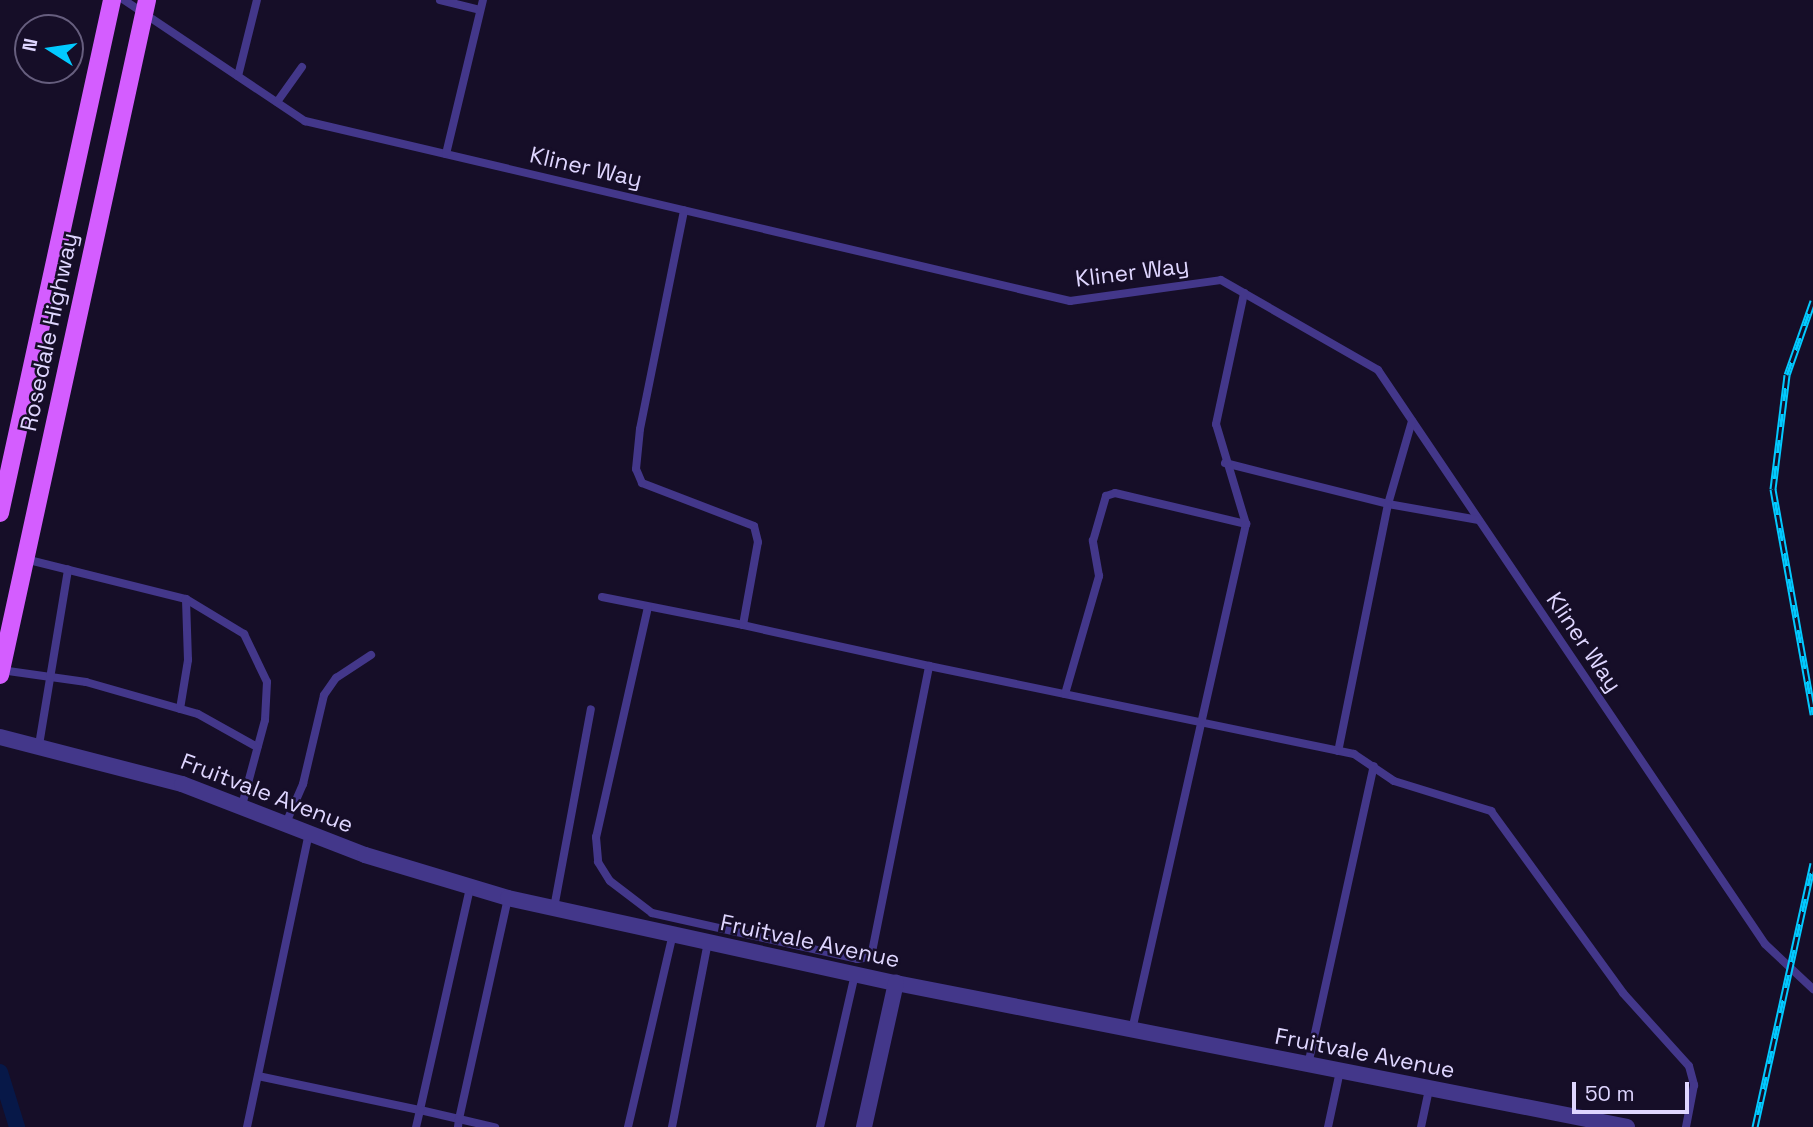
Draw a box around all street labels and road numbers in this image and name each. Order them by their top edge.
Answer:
street label: Kliner Way [527,141,645,193]
street label: Rosedale Highway [14,230,84,434]
street label: Kliner Way [1073,251,1191,293]
street label: Kliner Way [1541,587,1627,697]
street label: Fruitvale Avenue [177,747,357,839]
street label: Fruitvale Avenue [718,908,902,974]
street label: Fruitvale Avenue [1273,1022,1457,1084]

